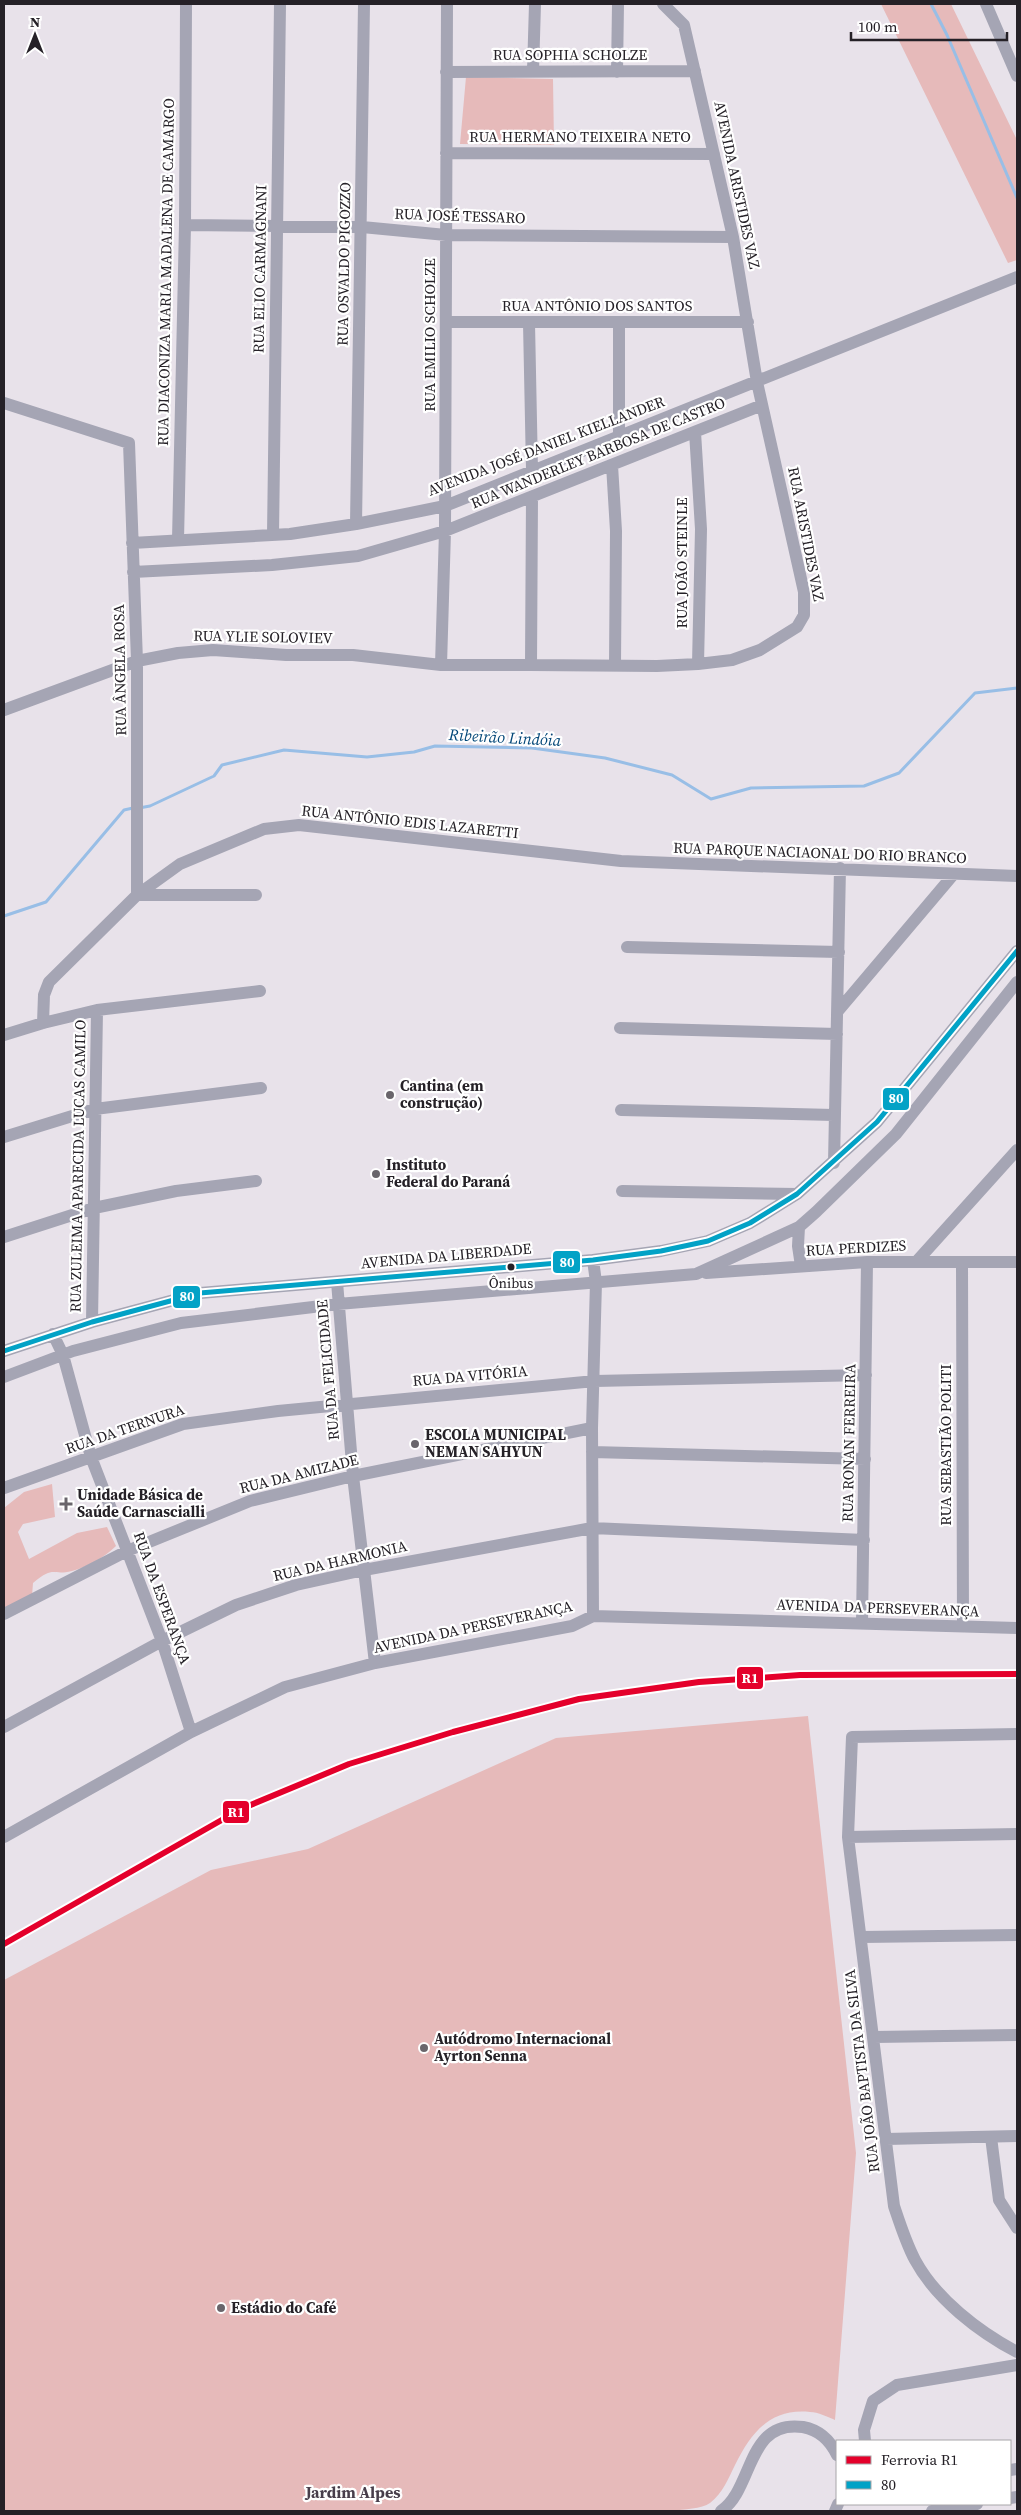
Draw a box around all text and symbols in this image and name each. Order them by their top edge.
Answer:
north arrow [10,10,60,60]
scale bar [851,10,1007,42]
text: N [30,12,40,32]
text: 100 m [858,16,898,37]
street label: RUA SOPHIA SCHOLZE [493,44,647,65]
street label: RUA DIACONIZA MARIA MADALENA DE CAMARGO [152,98,179,446]
street label: AVENIDA ARISTIDES VAZ [709,99,766,271]
street label: RUA HERMANO TEIXEIRA NETO [469,126,691,147]
street label: RUA OSVALDO PIGOZZO [332,182,355,346]
street label: RUA ELIO CARMAGNANI [248,185,271,353]
street label: RUA JOSÉ TESSARO [394,203,526,228]
street label: RUA EMILIO SCHOLZE [419,258,440,412]
street label: RUA ANTÔNIO DOS SANTOS [502,295,693,316]
street label: AVENIDA JOSÉ DANIEL KIELLANDER [424,390,668,501]
street label: RUA WANDERLEY BARBOSA DE CASTRO [467,392,728,513]
street label: RUA ARISTIDES VAZ [783,465,830,603]
street label: RUA JOÃO STEINLE [671,497,692,629]
street label: RUA ÂNGELA ROSA [108,604,131,736]
street label: RUA YLIE SOLOVIEV [193,625,333,648]
water label: Ribeirão Lindóia [447,723,562,751]
street label: RUA ANTÔNIO EDIS LAZARETTI [300,800,520,843]
street label: RUA PARQUE NACIAONAL DO RIO BRANCO [673,837,967,868]
street label: RUA ZULEIMA APARECIDA LUCAS CAMILO [64,1019,91,1313]
place label: Cantina (em construção) [400,1075,484,1113]
line badge: 80 [882,1087,910,1111]
text: 80 [888,1088,904,1108]
marker: Cantina (em construção) [384,1089,396,1101]
place label: Instituto Federal do Paraná [386,1154,511,1192]
marker: Instituto Federal do Paraná [370,1168,382,1180]
street label: RUA PERDIZES [805,1234,907,1261]
street label: AVENIDA DA LIBERDADE [360,1238,532,1273]
line badge: 80 [552,1250,581,1274]
text: 80 [559,1252,575,1272]
marker: Ônibus [506,1262,516,1272]
place label: Ônibus [489,1273,533,1293]
line badge: 80 [172,1285,201,1309]
text: 80 [179,1286,195,1306]
street label: RUA DA FELICIDADE [311,1299,344,1441]
street label: RUA DA VITÓRIA [412,1360,528,1391]
street label: RUA RONAN FERREIRA [837,1364,860,1522]
street label: RUA SEBASTIÃO POLITI [935,1364,956,1526]
street label: RUA DA TERNURA [63,1398,187,1459]
place label: ESCOLA MUNICIPAL NEMAN SAHYUN [425,1424,566,1462]
marker: ESCOLA MUNICIPAL NEMAN SAHYUN [409,1438,421,1450]
street label: RUA DA AMIZADE [237,1449,361,1498]
place label: Unidade Básica de Saúde Carnascialli [77,1484,205,1522]
marker: Unidade Básica de Saúde Carnascialli [59,1497,73,1511]
street label: RUA DA ESPERANÇA [129,1529,196,1667]
street label: RUA DA HARMONIA [271,1535,409,1586]
street label: AVENIDA DA PERSEVERANÇA [776,1593,980,1622]
street label: AVENIDA DA PERSEVERANÇA [371,1595,574,1658]
line badge: R1 [736,1666,764,1690]
text: R1 [741,1668,759,1688]
line badge: R1 [222,1800,250,1824]
text: R1 [227,1802,245,1822]
street label: RUA JOÃO BAPTISTA DA SILVA [839,1968,884,2174]
place label: Autódromo Internacional Ayrton Senna [434,2028,611,2066]
marker: Autódromo Internacional Ayrton Senna [418,2042,430,2054]
place label: Estádio do Café [231,2297,337,2318]
marker: Estádio do Café [215,2302,227,2314]
legend [836,2440,1011,2505]
text: Ferrovia R1 [881,2449,958,2470]
text: 80 [881,2474,896,2495]
district label: Jardim Alpes [304,2481,401,2503]

